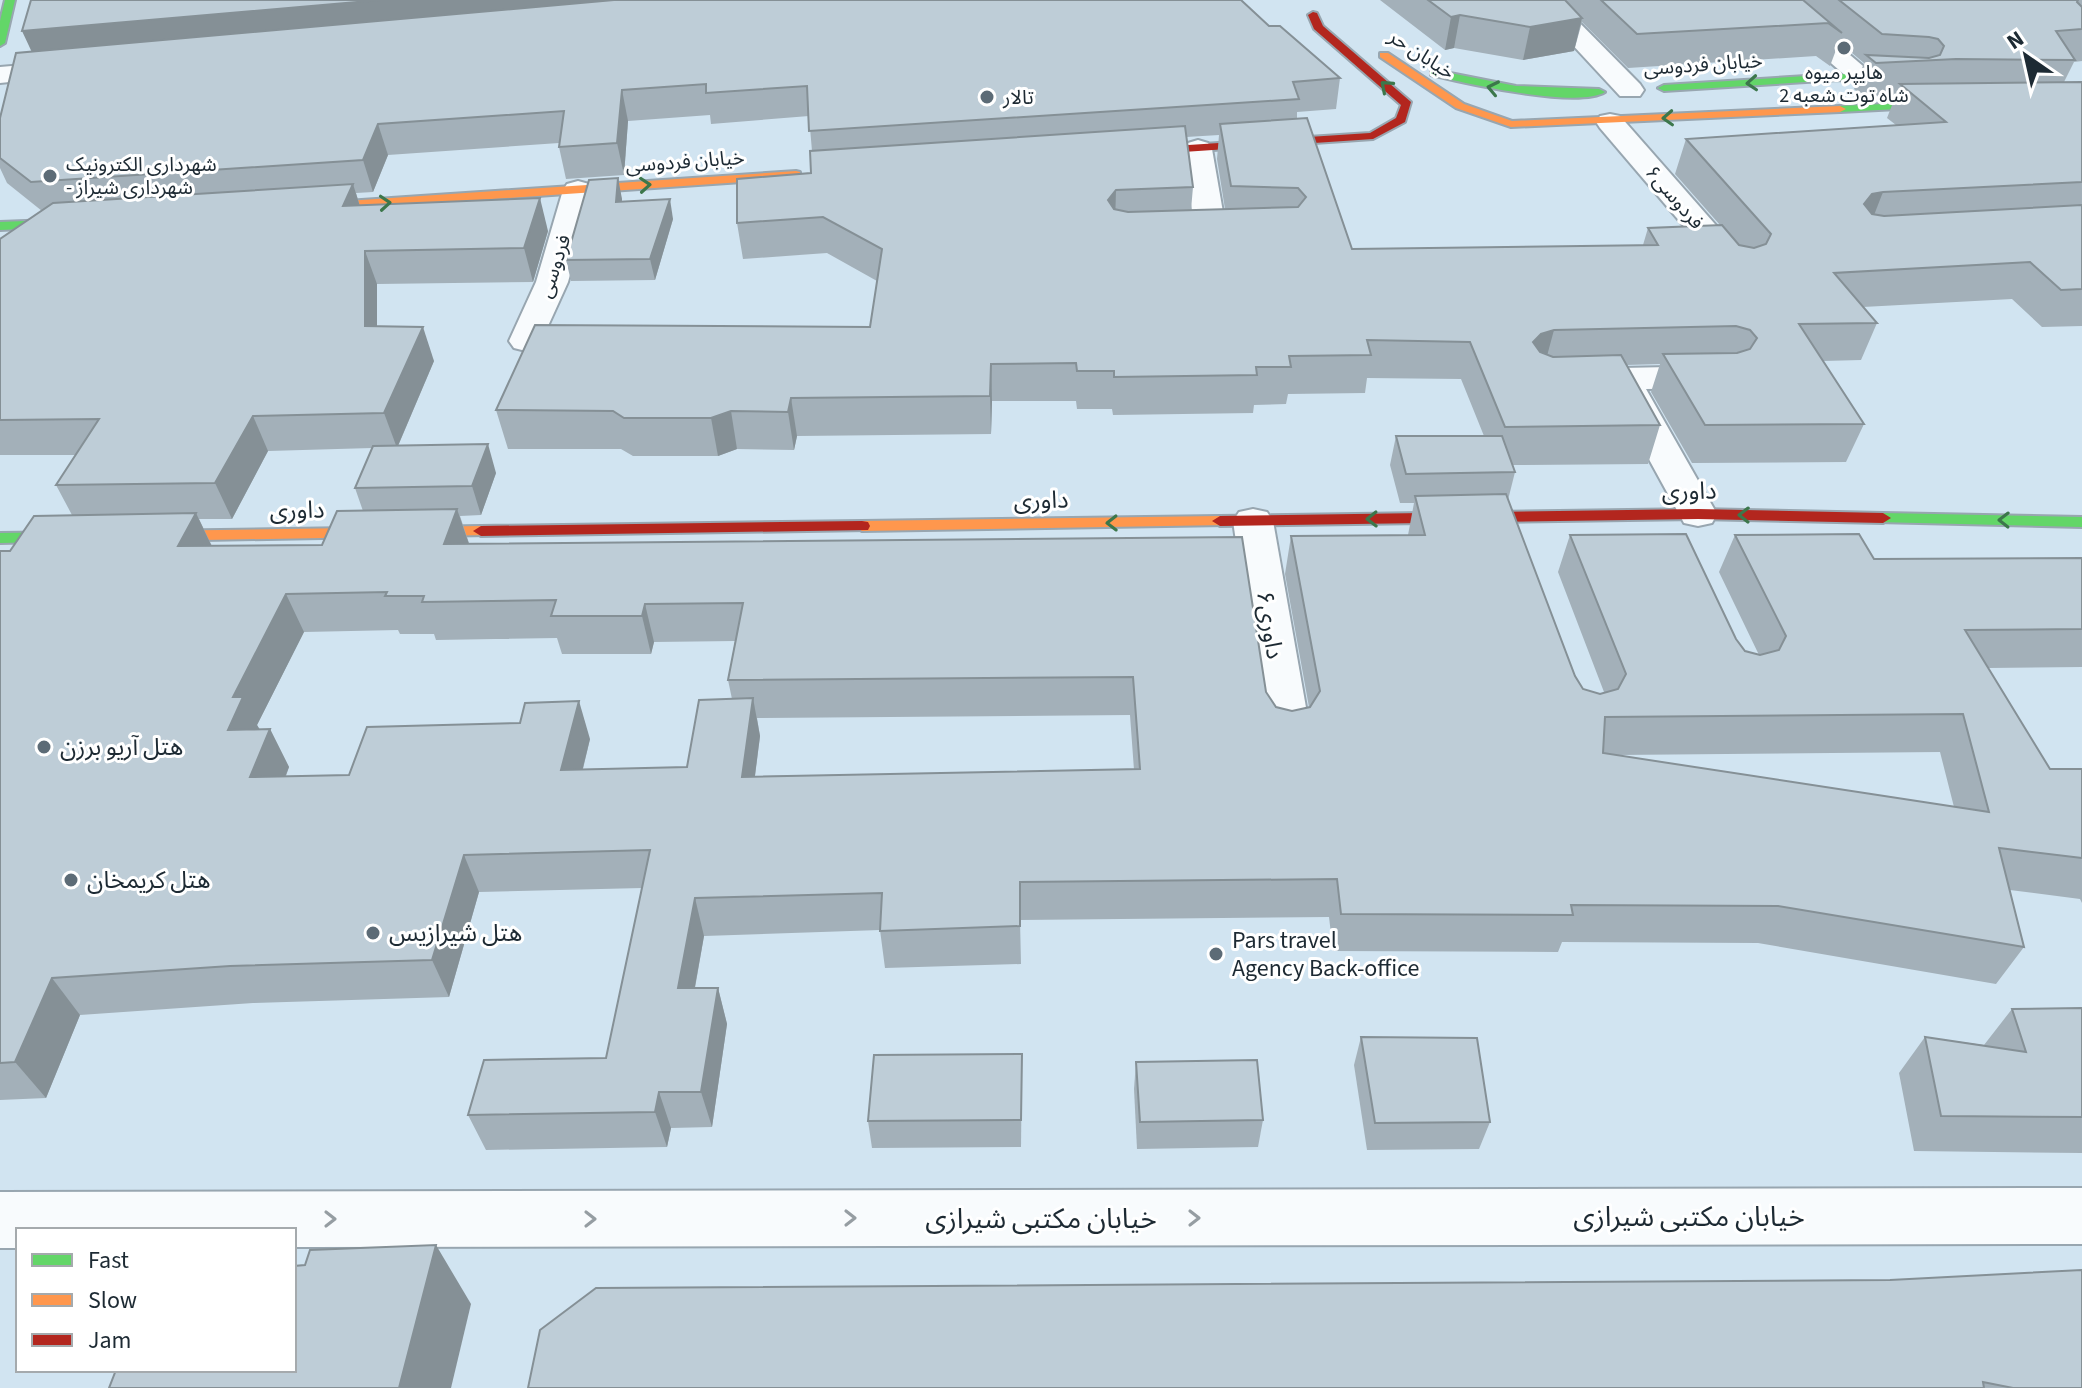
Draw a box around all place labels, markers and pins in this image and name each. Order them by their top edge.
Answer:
marker: هایپر میوه شاه توت شعبه 2 [1835,39,1853,57]
place label: هایپر میوه شاه توت شعبه 2 [1779,59,1909,110]
place label: تالار [1002,84,1034,112]
marker: تالار [978,88,996,106]
place label: شهرداری الکترونیک - شهرداری شیراز [66,151,217,202]
marker: شهرداری الکترونیک - شهرداری شیراز [41,167,59,185]
place label: هتل آریو برزن [60,730,183,765]
marker: هتل آریو برزن [35,738,53,756]
place label: هتل کریمخان [87,863,210,898]
marker: هتل کریمخان [62,871,80,889]
place label: هتل شیرازیس [389,916,522,951]
place label: Pars travel Agency Back-office [1232,923,1419,986]
marker: هتل شیرازیس [364,924,382,942]
marker: Pars travel Agency Back-office [1207,945,1225,963]

